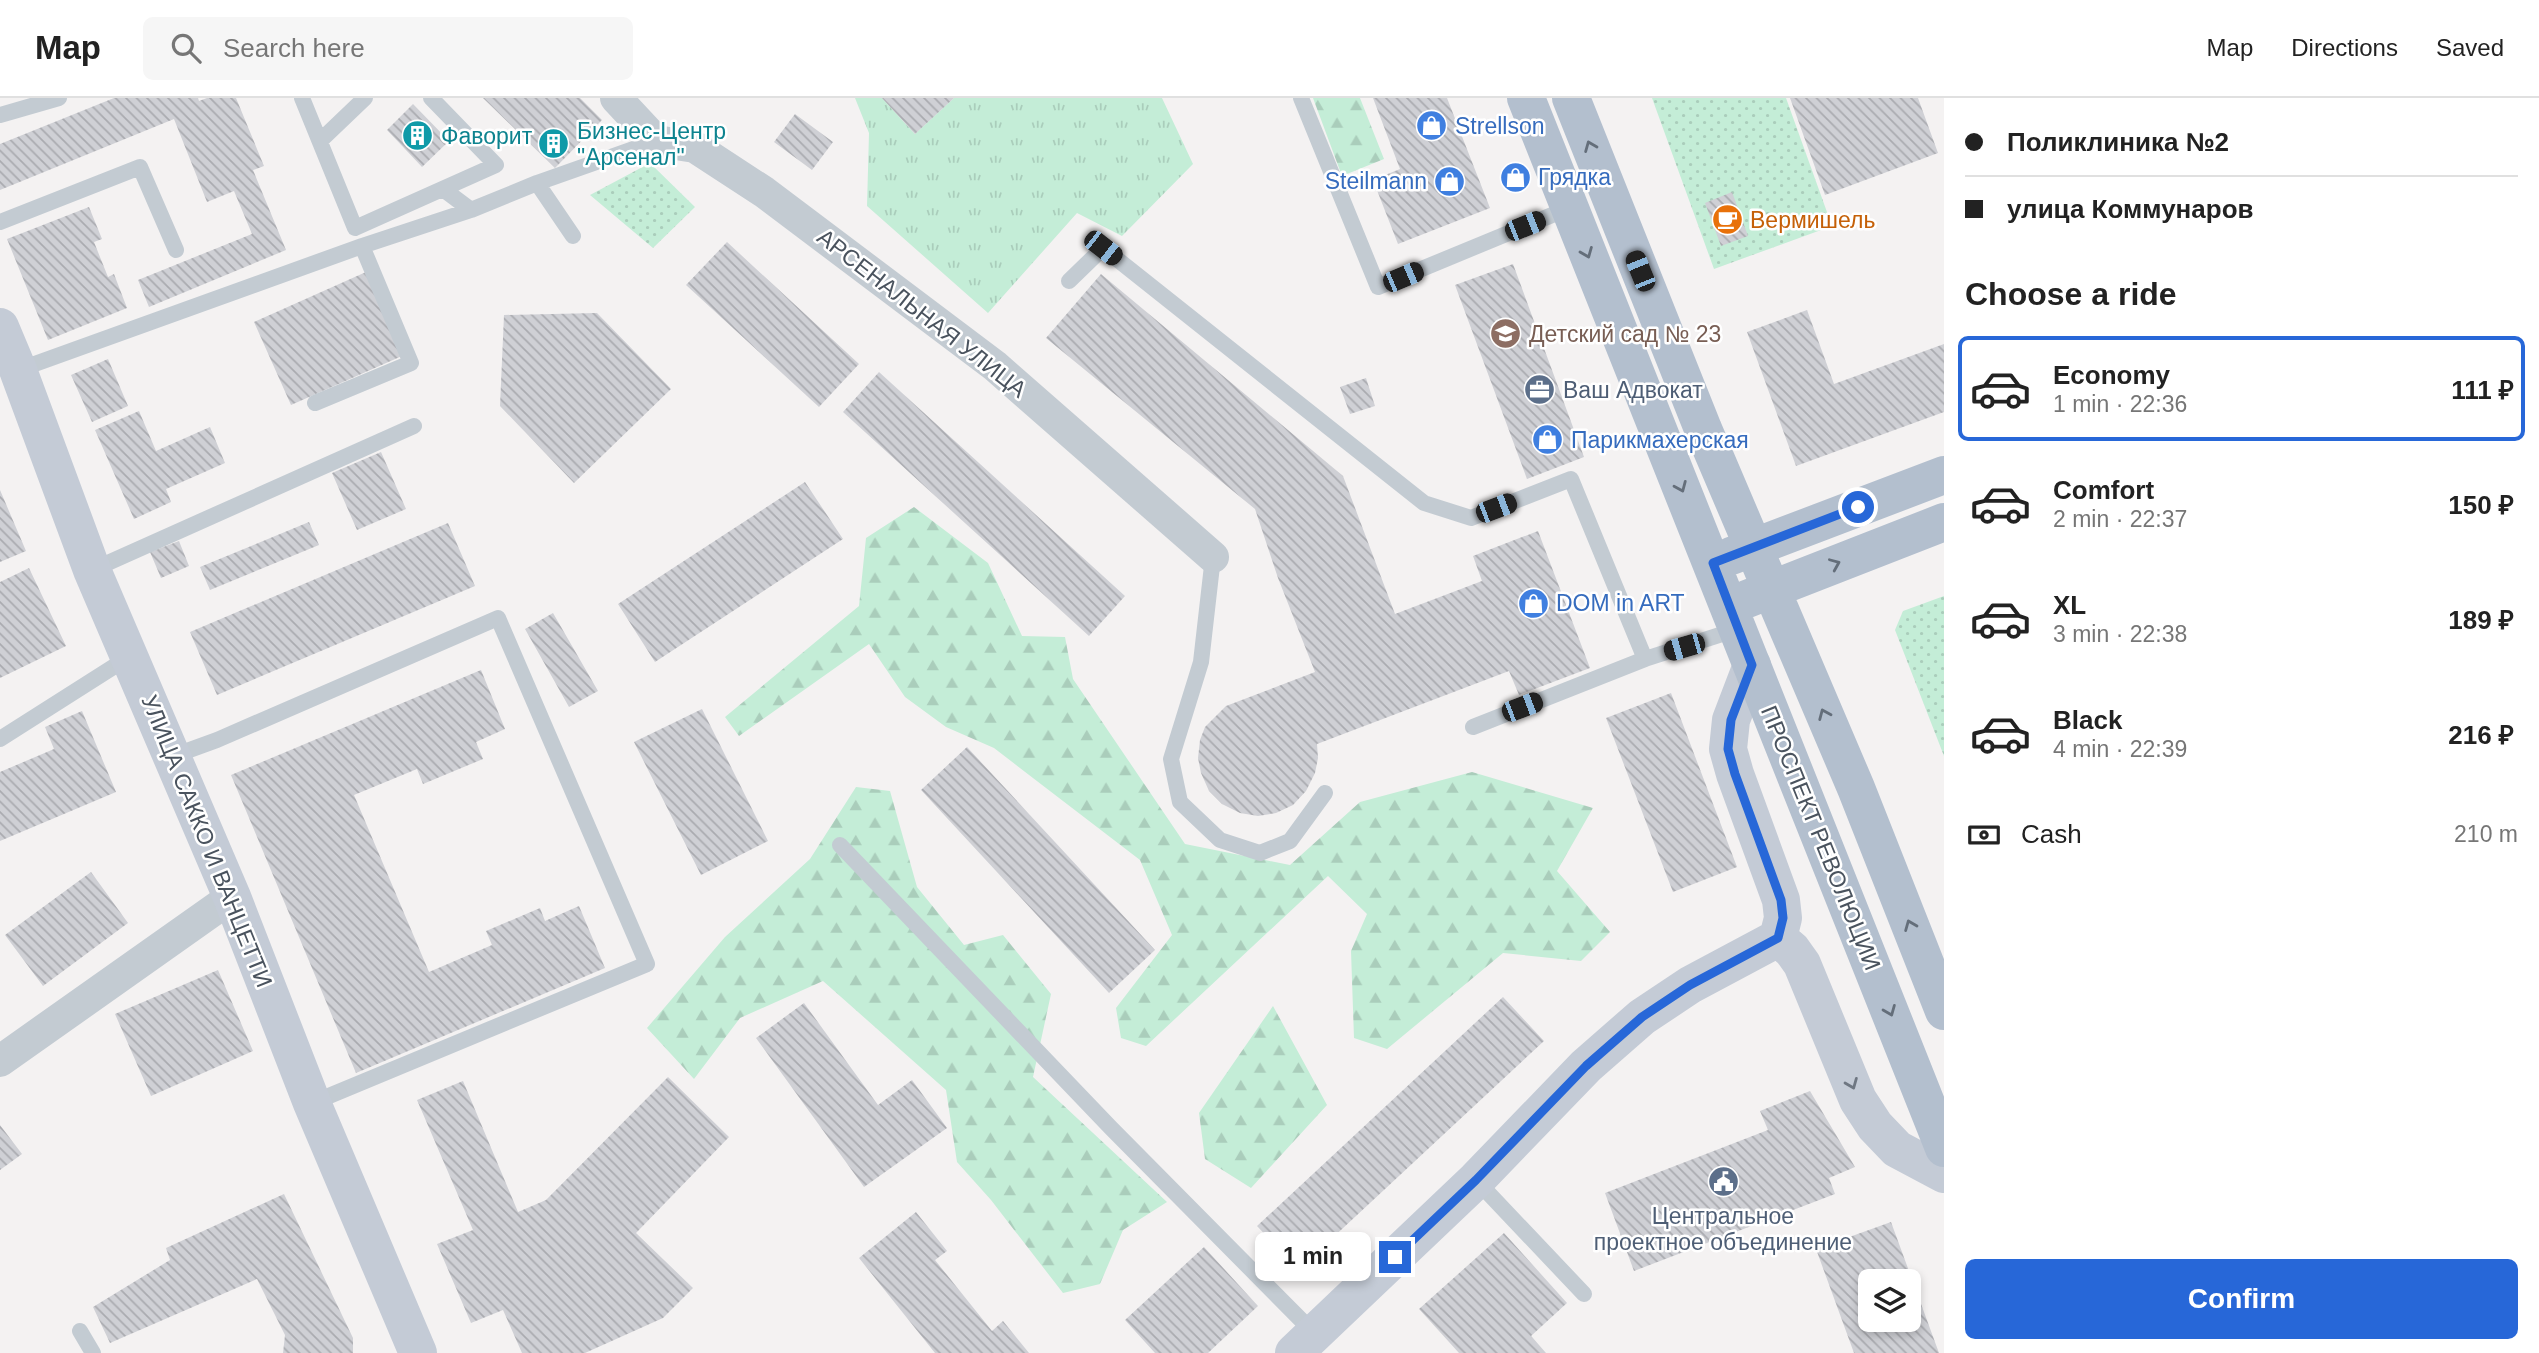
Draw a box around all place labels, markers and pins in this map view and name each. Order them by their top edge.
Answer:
shop icon: Strellson [1415,109,1449,143]
place label: Strellson [1455,113,1544,139]
place label: Бизнес-Центр "Арсенал" [577,118,726,170]
building icon: Фаворит [401,119,435,153]
place label: Фаворит [441,123,533,149]
building icon: Бизнес-Центр "Арсенал" [537,127,571,161]
shop icon: Грядка [1498,160,1532,194]
shop icon: Steilmann [1433,164,1467,198]
place label: Грядка [1538,164,1611,190]
place label: Steilmann [1325,168,1427,194]
cafe icon: Вермишель [1710,203,1744,237]
place label: Вермишель [1750,207,1875,233]
school or university icon: Детский сад № 23 [1489,317,1523,351]
place label: Детский сад № 23 [1529,321,1721,347]
office icon: Ваш Адвокат [1523,373,1557,407]
place label: Ваш Адвокат [1563,377,1703,403]
shop icon: Парикмахерская [1531,423,1565,457]
place label: Парикмахерская [1571,427,1749,453]
shop icon: DOM in ART [1516,586,1550,620]
place label: DOM in ART [1556,590,1685,616]
public building icon: Центральное проектное объединение [1706,1165,1740,1199]
place label: Центральное проектное объединение [1594,1203,1852,1255]

